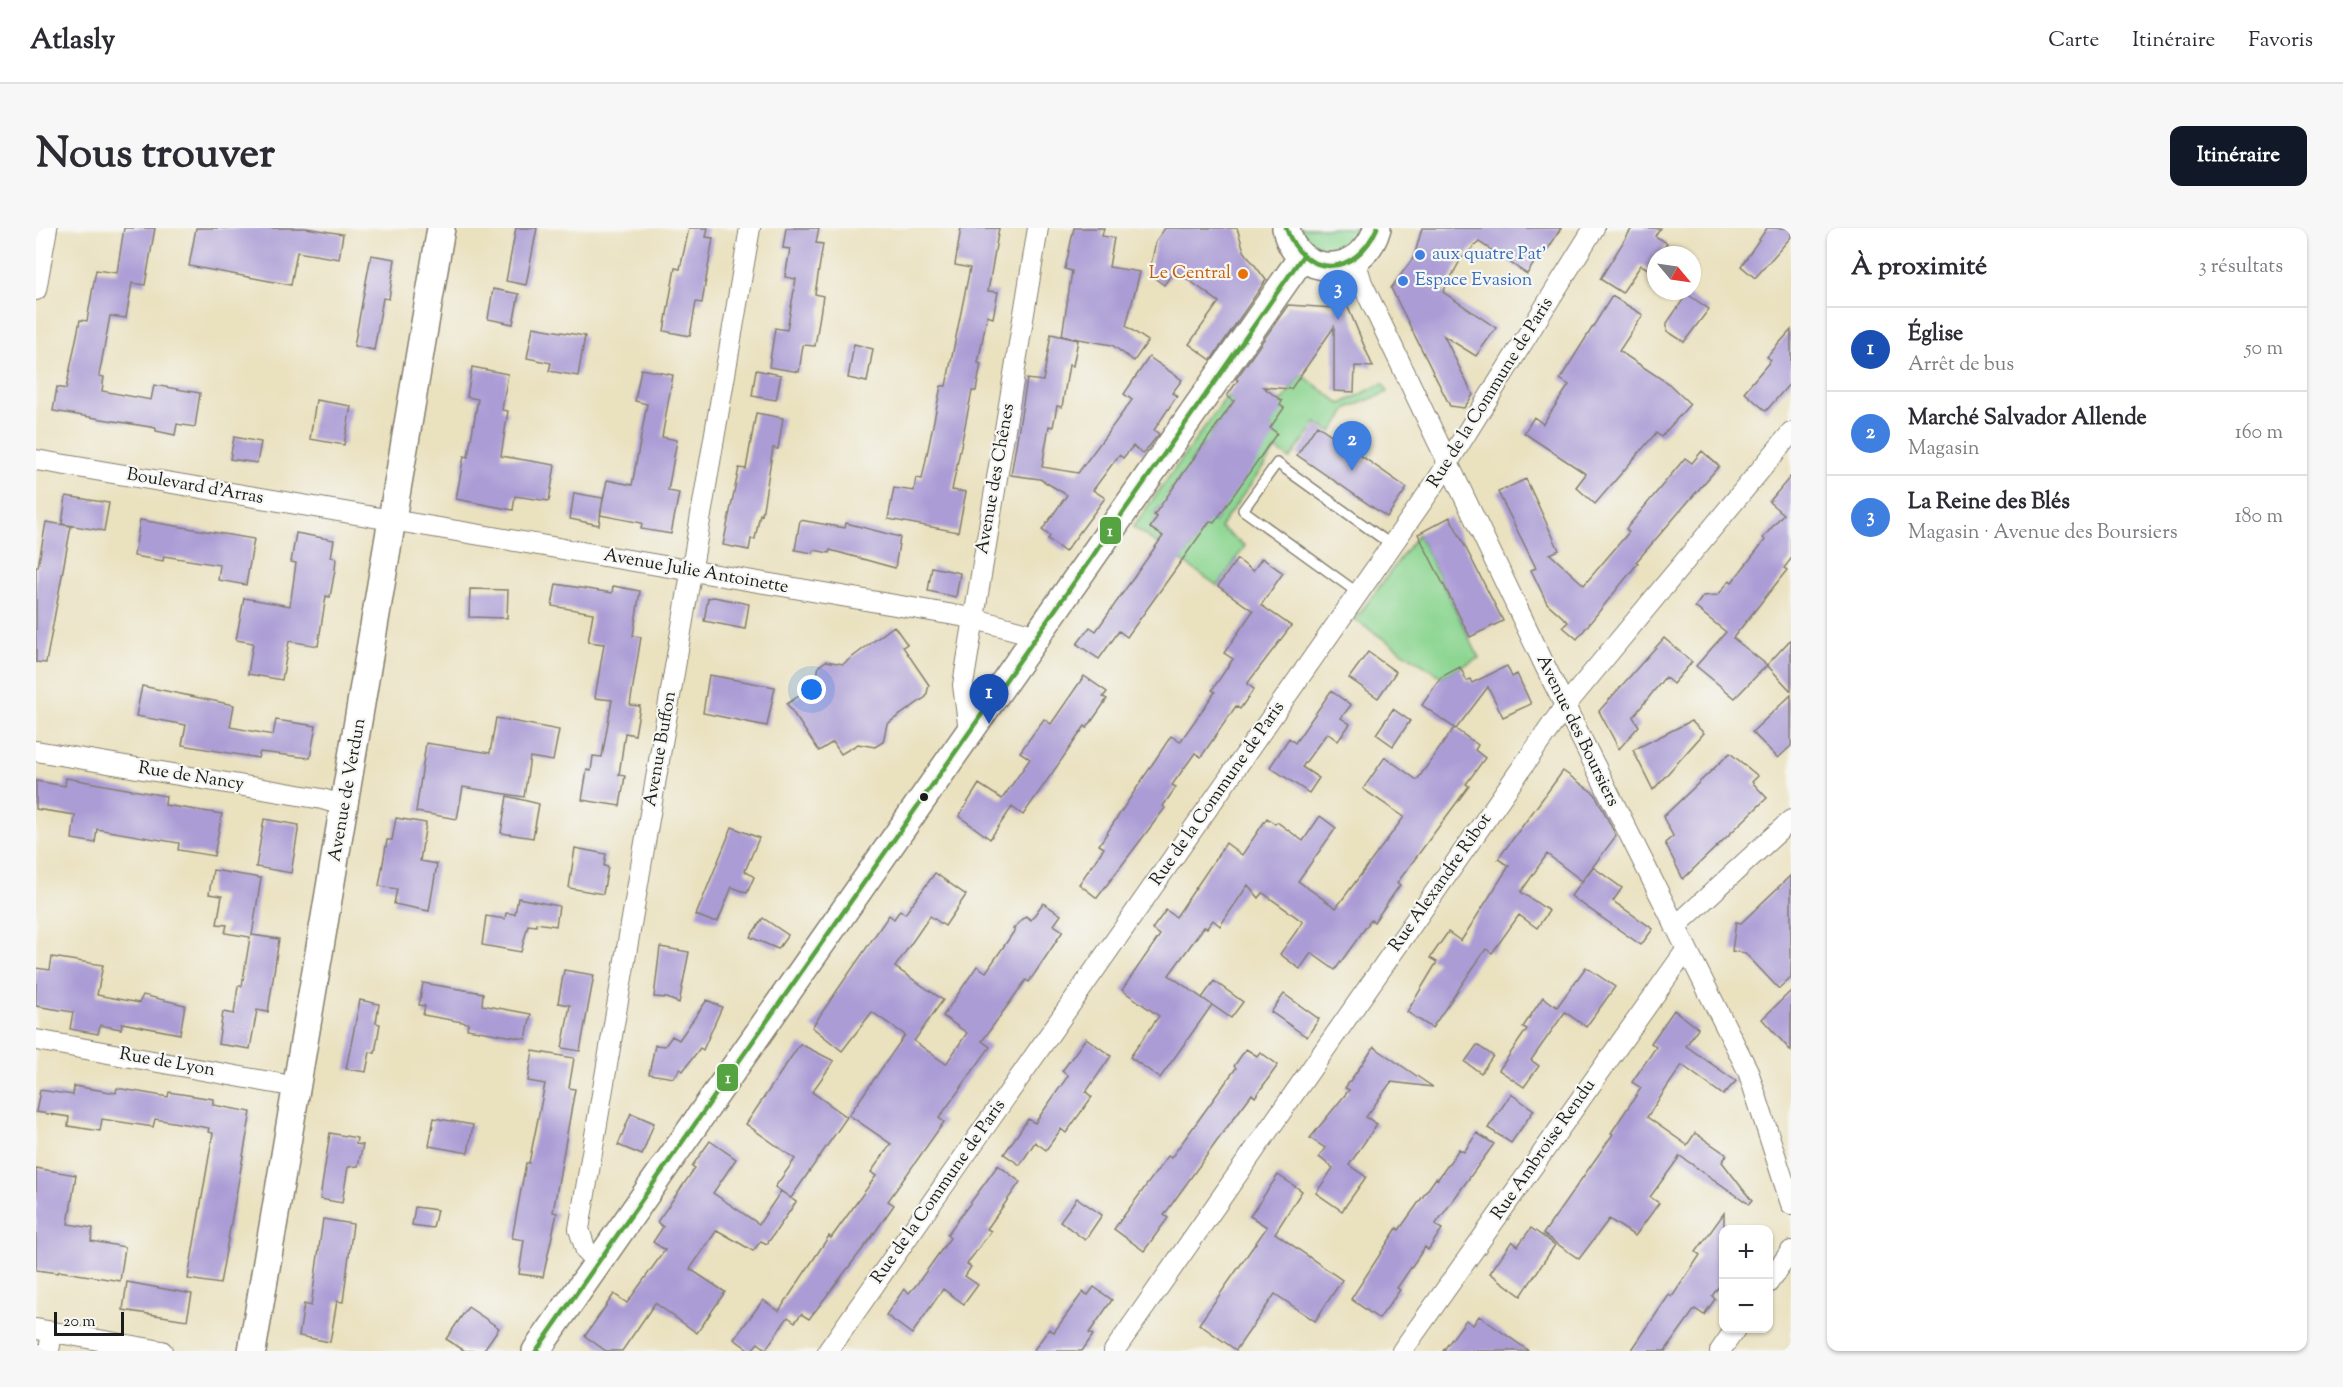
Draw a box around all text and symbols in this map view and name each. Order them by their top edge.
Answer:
text: Atlasly [30,21,115,61]
text: Carte [2048,26,2099,56]
text: Itinéraire [2132,26,2215,56]
text: Favoris [2248,26,2313,56]
text: Nous trouver [36,126,275,186]
button: Itinéraire [2170,126,2307,186]
place label: aux quatre Pat' [1432,242,1547,268]
north arrow [1647,246,1701,300]
marker: aux quatre Pat' [1413,248,1427,262]
text: À proximité [1851,249,1987,286]
text: 3 résultats [2199,253,2283,282]
place label: Le Central [1149,261,1231,287]
marker: Le Central [1236,267,1250,281]
place label: Espace Evasion [1415,268,1533,294]
pin: 3 [1318,270,1358,320]
marker: Espace Evasion [1396,274,1410,288]
street label: Rue de la Commune de Paris [1422,293,1560,493]
text: Église [1908,319,1963,351]
text: 1 [1867,335,1874,364]
text: 50 m [2245,335,2283,364]
text: Arrêt de bus [1908,351,2014,380]
street label: Avenue des Chênes [970,402,1022,556]
text: Marché Salvador Allende [1908,403,2147,435]
text: 2 [1866,419,1875,448]
text: 160 m [2235,419,2283,448]
pin: 2 [1332,422,1372,471]
text: Magasin [1908,435,1980,464]
street label: Boulevard d'Arras [125,462,265,512]
text: La Reine des Blés [1908,487,2070,519]
text: 3 [1866,503,1875,532]
text: 180 m [2235,503,2283,532]
line badge: 1 [1099,516,1122,545]
text: Magasin · Avenue des Boursiers [1908,519,2178,548]
text: 1 [1107,521,1113,544]
street label: Avenue Julie Antoinette [601,543,791,601]
street label: Avenue des Boursiers [1529,651,1625,811]
pin: 1 [970,674,1008,724]
your location [797,675,826,704]
street label: Avenue Buffon [638,689,684,809]
street label: Rue de la Commune de Paris [1144,696,1292,892]
street label: Avenue de Verdun [323,716,373,864]
street label: Rue de Nancy [136,756,246,798]
unlabelled marker [918,791,930,803]
street label: Rue Alexandre Ribot [1383,808,1499,958]
street label: Rue de Lyon [117,1042,217,1084]
line badge: 1 [716,1063,739,1092]
text: 1 [725,1068,731,1091]
street label: Rue Ambroise Rendu [1486,1074,1602,1226]
street label: Rue de la Commune de Paris [865,1094,1013,1290]
map controls [1719,1225,1773,1333]
button: + [1719,1225,1773,1279]
button: − [1719,1279,1773,1333]
scale bar [54,1309,124,1336]
text: 20 m [63,1311,96,1334]

